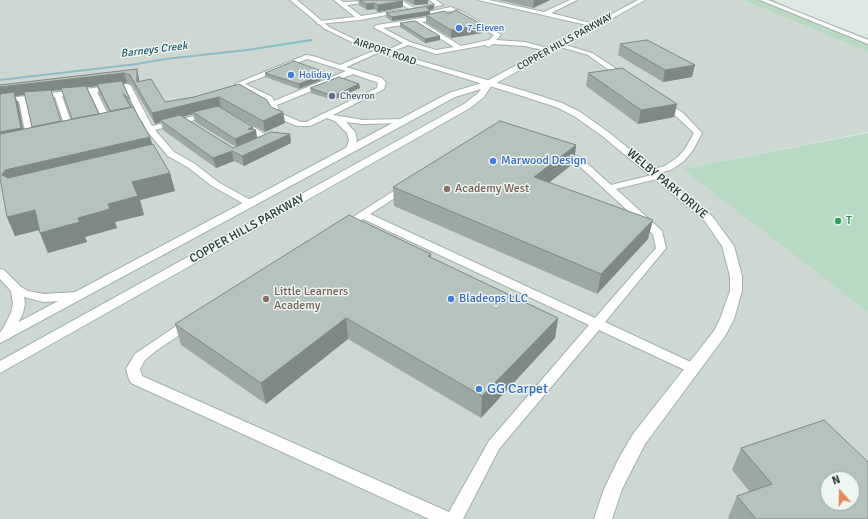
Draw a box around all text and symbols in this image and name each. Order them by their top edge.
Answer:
street label: COPPER HILLS PARKWAY [515,11,615,73]
place label: 7-Eleven [467,22,504,34]
marker: 7-Eleven [454,23,464,33]
street label: AIRPORT ROAD [352,36,418,68]
water label: Barneys Creek [120,39,188,61]
place label: Holiday [299,69,331,81]
marker: Holiday [286,70,296,80]
place label: Chevron [340,90,375,102]
marker: Chevron [327,91,337,101]
street label: WELBY PARK DRIVE [624,146,710,222]
place label: Marwood Design [501,154,587,168]
marker: Marwood Design [488,156,498,166]
place label: Academy West [455,182,529,196]
marker: Academy West [442,184,452,194]
street label: COPPER HILLS PARKWAY [187,191,307,267]
place label: T [846,214,852,228]
marker: T [833,216,843,226]
place label: Little Learners Academy [274,285,348,313]
place label: Bladeops LLC [459,292,528,306]
marker: Little Learners Academy [261,294,271,304]
marker: Bladeops LLC [446,294,456,304]
place label: GG Carpet [487,381,548,397]
marker: GG Carpet [474,384,484,394]
north arrow [820,471,860,511]
text: N [830,473,842,488]

